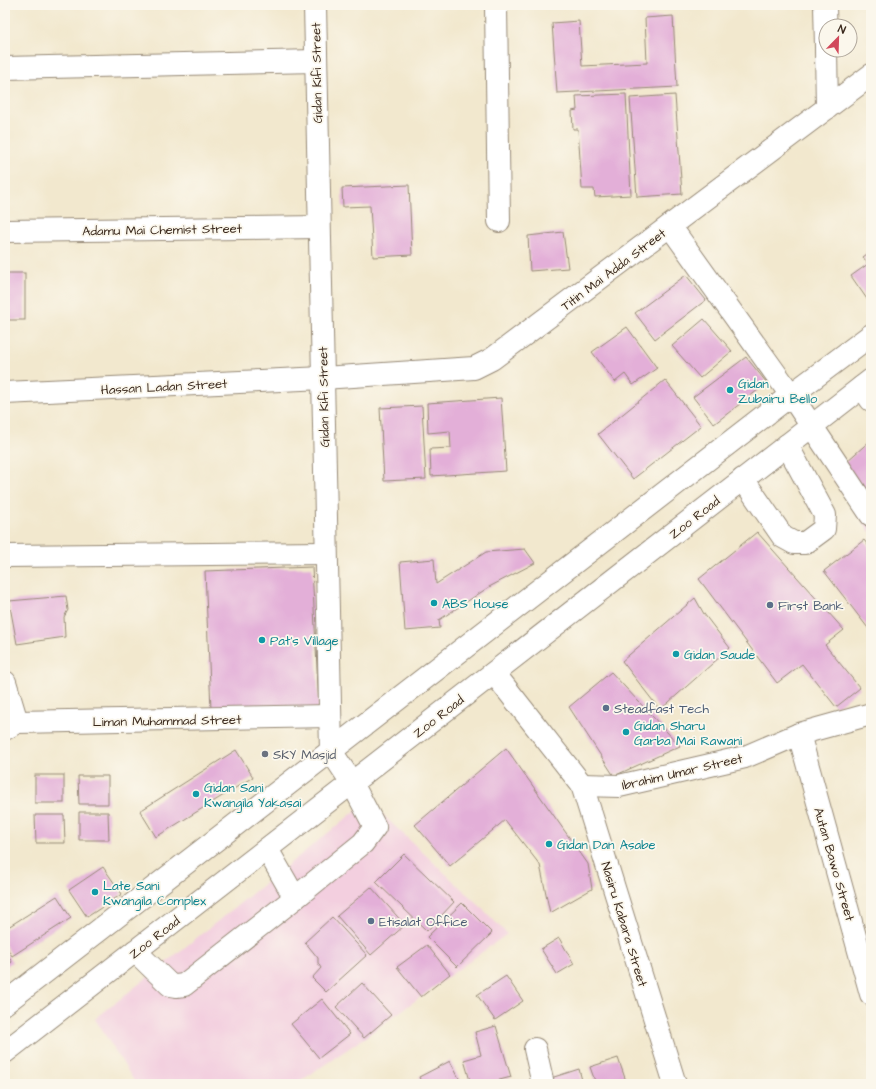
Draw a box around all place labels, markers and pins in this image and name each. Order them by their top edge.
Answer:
place label: Gidan Zubairu Bello [738,375,818,408]
marker: Gidan Zubairu Bello [725,385,735,395]
place label: ABS House [442,595,508,613]
place label: First Bank [778,597,843,615]
marker: ABS House [429,598,439,608]
marker: First Bank [765,600,775,610]
place label: Pat's Village [270,632,339,651]
marker: Pat's Village [257,635,267,645]
place label: Gidan Saude [684,646,755,664]
marker: Gidan Saude [671,649,681,659]
place label: Steadfast Tech [614,700,710,718]
marker: Steadfast Tech [601,703,611,713]
place label: Gidan Sharu Garba Mai Rawani [634,717,742,750]
marker: Gidan Sharu Garba Mai Rawani [621,727,631,737]
place label: SKY Masjid [273,746,337,764]
marker: SKY Masjid [260,749,270,759]
place label: Gidan Sani Kwangila Yakasai [204,779,301,813]
marker: Gidan Sani Kwangila Yakasai [191,789,201,799]
place label: Gidan Dan Asabe [557,836,656,854]
marker: Gidan Dan Asabe [544,839,554,849]
place label: Late Sani Kwangila Complex [103,877,207,911]
marker: Late Sani Kwangila Complex [90,887,100,897]
place label: Etisalat Office [379,913,468,931]
marker: Etisalat Office [366,916,376,926]

